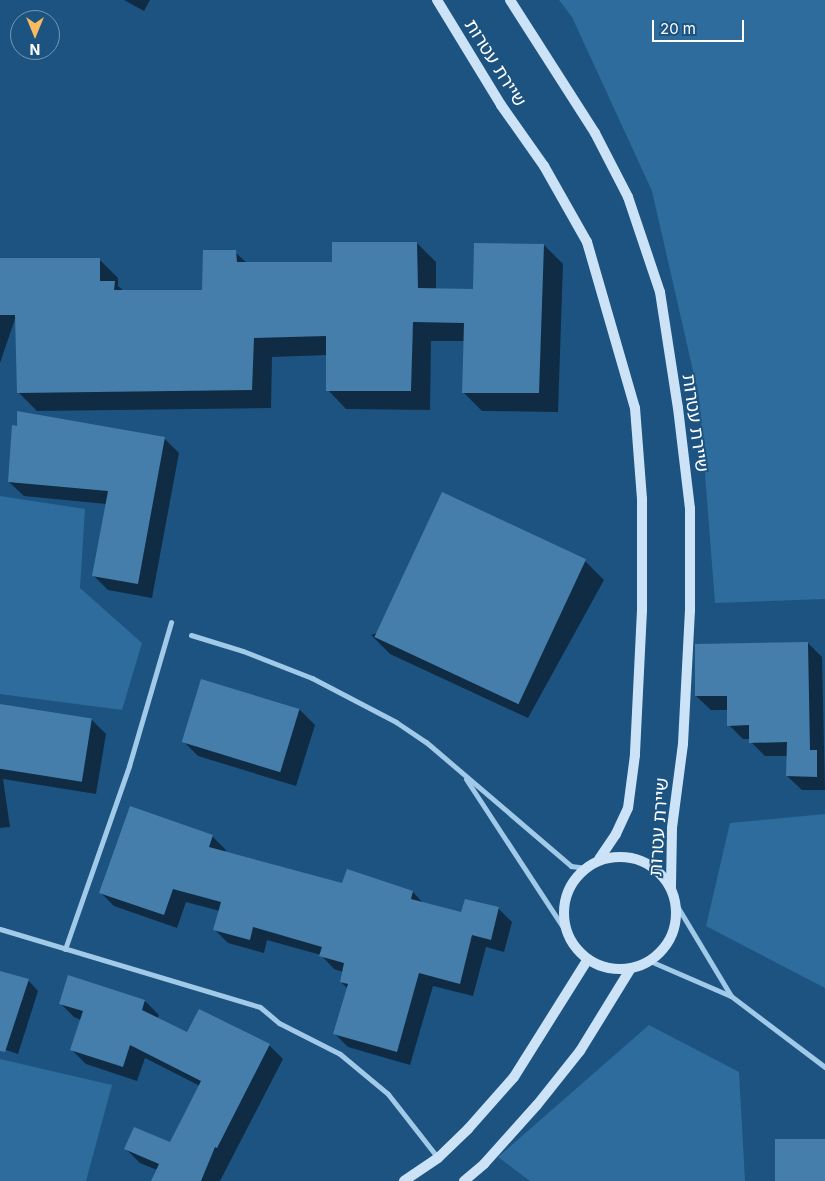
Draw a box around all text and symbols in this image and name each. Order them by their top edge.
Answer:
north arrow [10,10,60,60]
scale bar [655,10,748,42]
street label: שיירת עטרות [460,15,530,111]
text: 20 m [660,19,696,38]
text: N [30,41,40,58]
street label: שיירת עטרות [677,373,713,473]
street label: שיירת עטרות [645,777,673,877]

